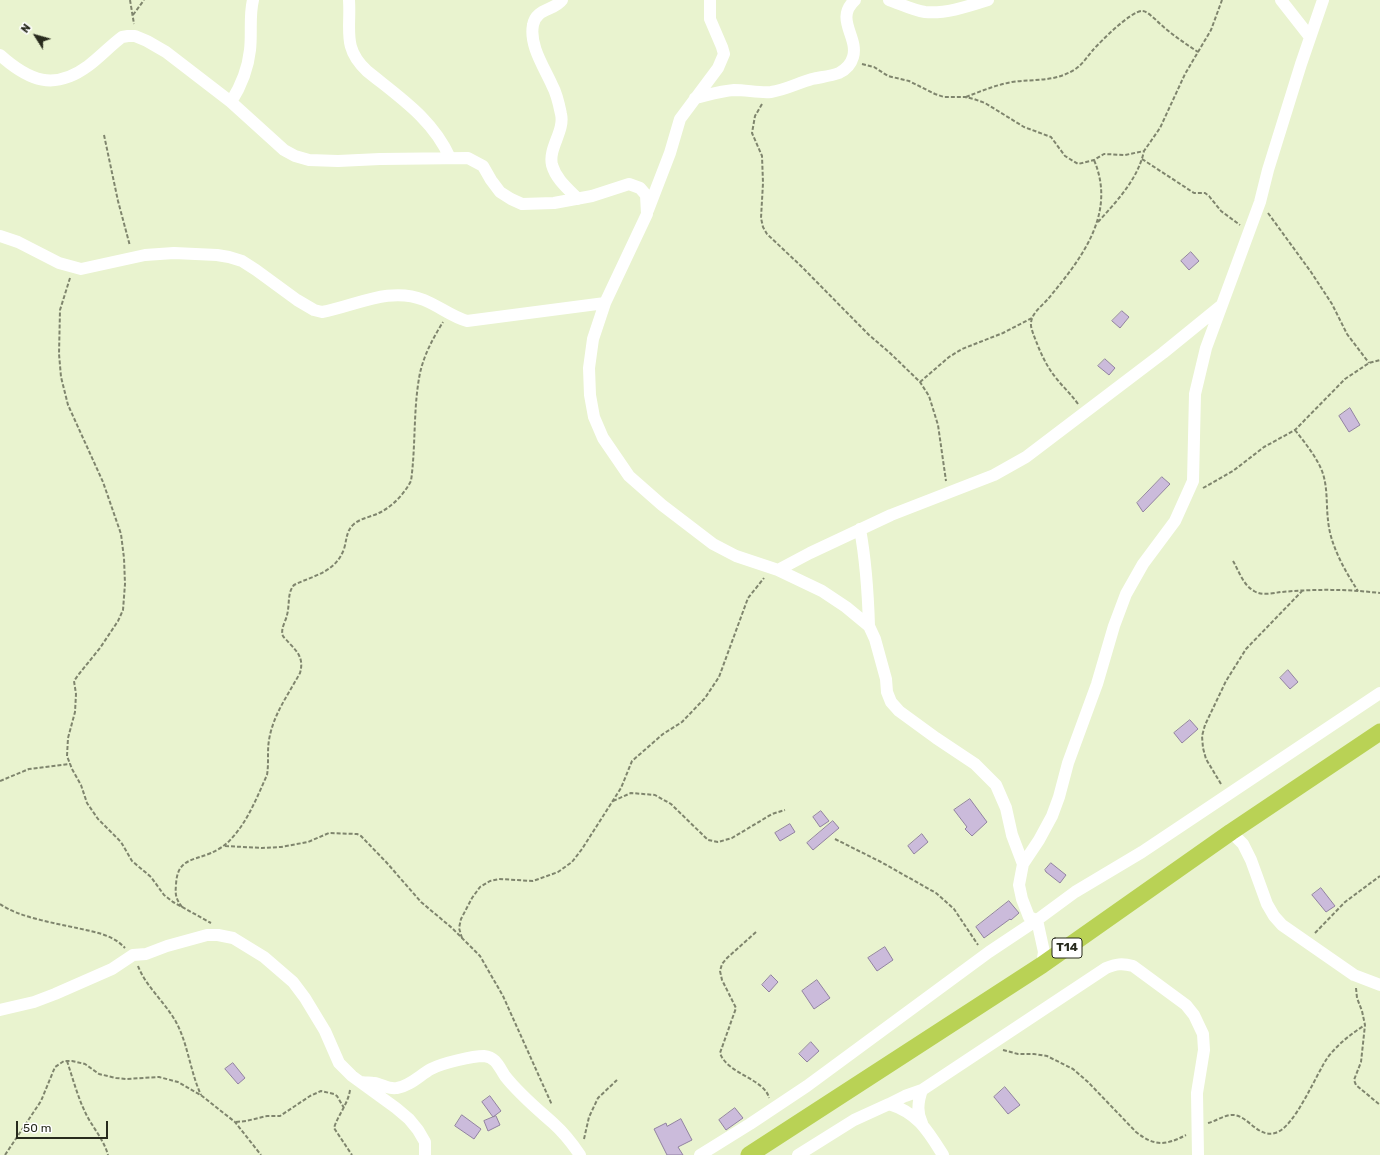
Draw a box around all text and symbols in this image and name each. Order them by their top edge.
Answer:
north arrow [16,16,56,56]
text: N [18,21,34,36]
road number: T14 [1052,938,1082,958]
scale bar [18,1113,110,1139]
text: 50 m [23,1121,51,1135]

